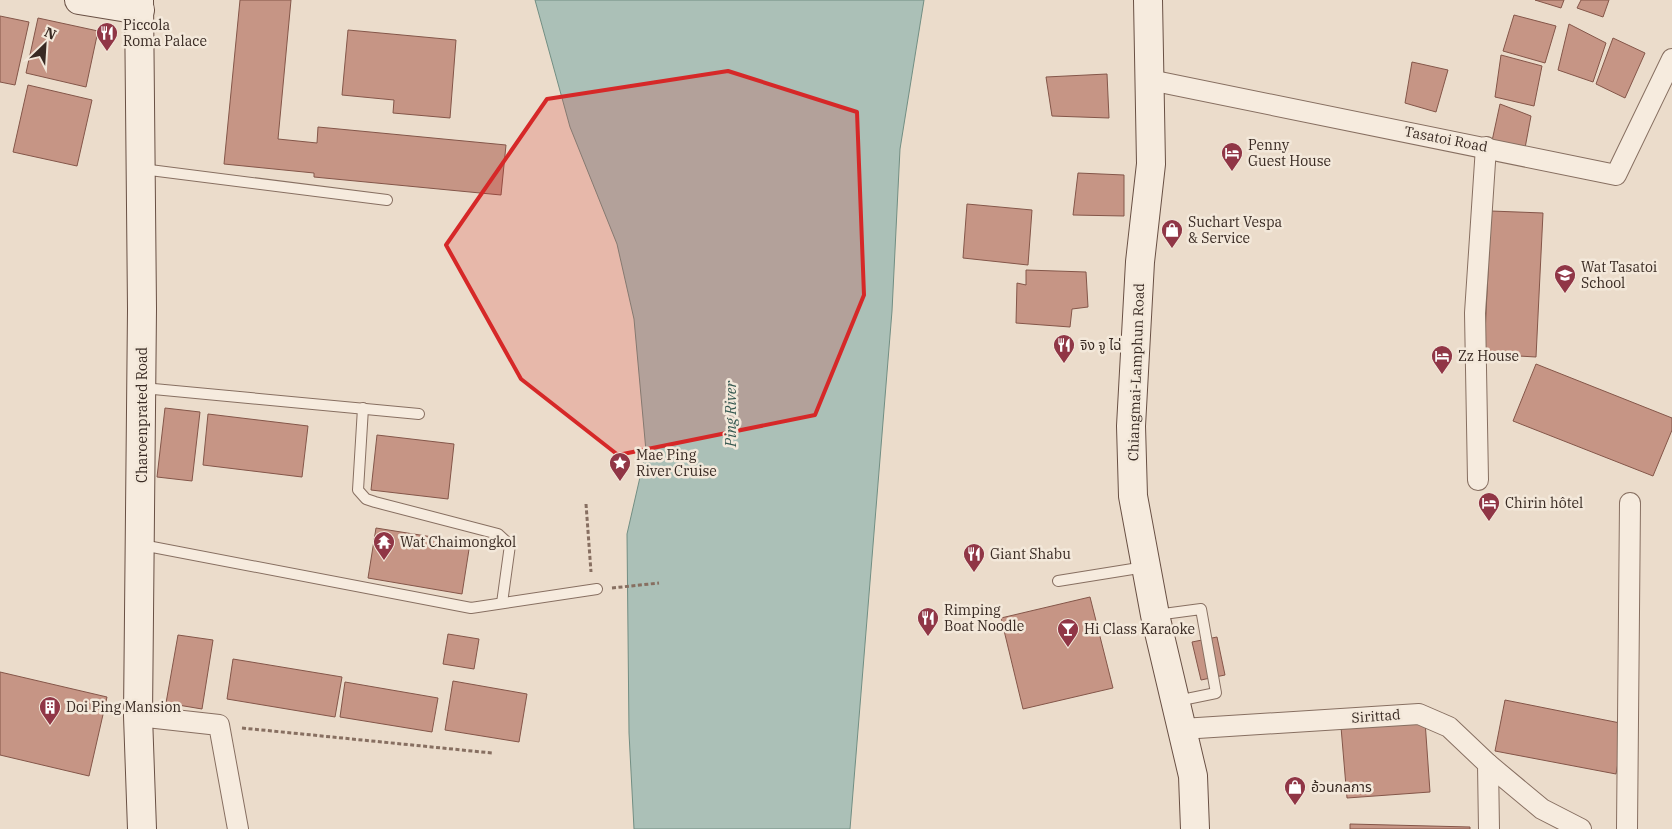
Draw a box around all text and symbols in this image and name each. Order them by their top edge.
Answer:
place label: Piccola Roma Palace [123,16,207,50]
north arrow [20,20,70,70]
restaurant icon: Piccola Roma Palace [95,21,119,52]
text: N [42,23,59,44]
street label: Tasatoi Road [1403,122,1490,156]
place label: Penny Guest House [1248,136,1331,170]
hotel icon: Penny Guest House [1220,141,1244,172]
place label: Suchart Vespa & Service [1188,213,1283,247]
shop icon: Suchart Vespa & Service [1160,218,1184,249]
place label: Wat Tasatoi School [1581,258,1657,292]
school or university icon: Wat Tasatoi School [1553,263,1577,294]
street label: Chiangmai-Lamphun Road [1124,282,1148,461]
restaurant icon: จิง จู ไฉ่ [1052,333,1076,364]
place label: จิง จู ไฉ่ [1080,336,1121,354]
hotel icon: Zz House [1430,344,1454,375]
street label: Charoenprated Road [133,346,151,483]
place label: Zz House [1458,347,1519,365]
water label: Ping River [721,381,740,448]
place label: Mae Ping River Cruise [636,446,717,480]
place icon: Mae Ping River Cruise [608,451,632,482]
hotel icon: Chirin hôtel [1477,491,1501,522]
place label: Chirin hôtel [1505,494,1583,512]
temple icon: Wat Chaimongkol [372,530,396,561]
place label: Wat Chaimongkol [400,533,516,551]
restaurant icon: Giant Shabu [962,542,986,573]
place label: Giant Shabu [990,545,1071,563]
place label: Rimping Boat Noodle [944,601,1024,635]
restaurant icon: Rimping Boat Noodle [916,606,940,637]
bar icon: Hi Class Karaoke [1056,617,1080,648]
place label: Hi Class Karaoke [1084,620,1195,638]
building icon: Doi Ping Mansion [38,695,62,726]
place label: Doi Ping Mansion [66,698,181,716]
street label: Sirittad [1351,705,1402,727]
shop icon: อ้วนกลการ [1283,775,1307,806]
place label: อ้วนกลการ [1311,778,1372,796]

